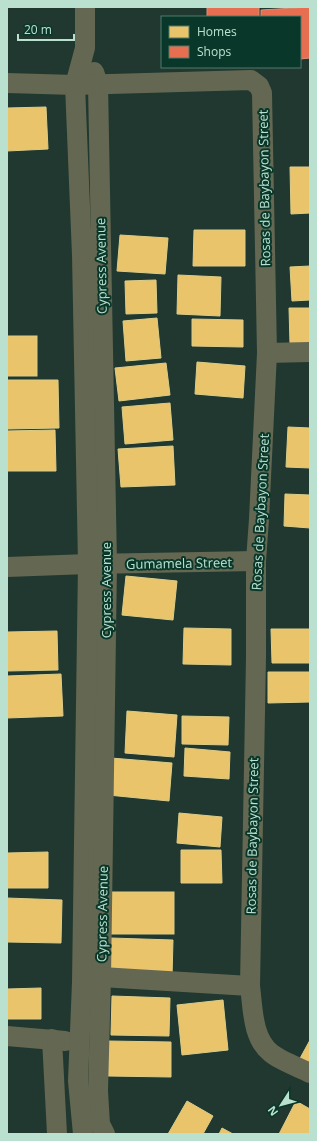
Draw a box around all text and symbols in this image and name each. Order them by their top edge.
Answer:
scale bar [18,16,74,42]
legend [161,16,301,68]
text: 20 m [24,21,52,38]
text: Homes [197,23,237,40]
text: Shops [197,43,232,60]
street label: Rosas de Baybayon Street [254,109,274,267]
street label: Cypress Avenue [91,218,111,314]
street label: Rosas de Baybayon Street [247,433,273,591]
street label: Cypress Avenue [97,542,115,638]
street label: Gumamela Street [126,553,233,573]
street label: Rosas de Baybayon Street [242,757,262,915]
street label: Cypress Avenue [92,866,112,962]
north arrow [261,1085,301,1125]
text: N [264,1103,281,1119]

